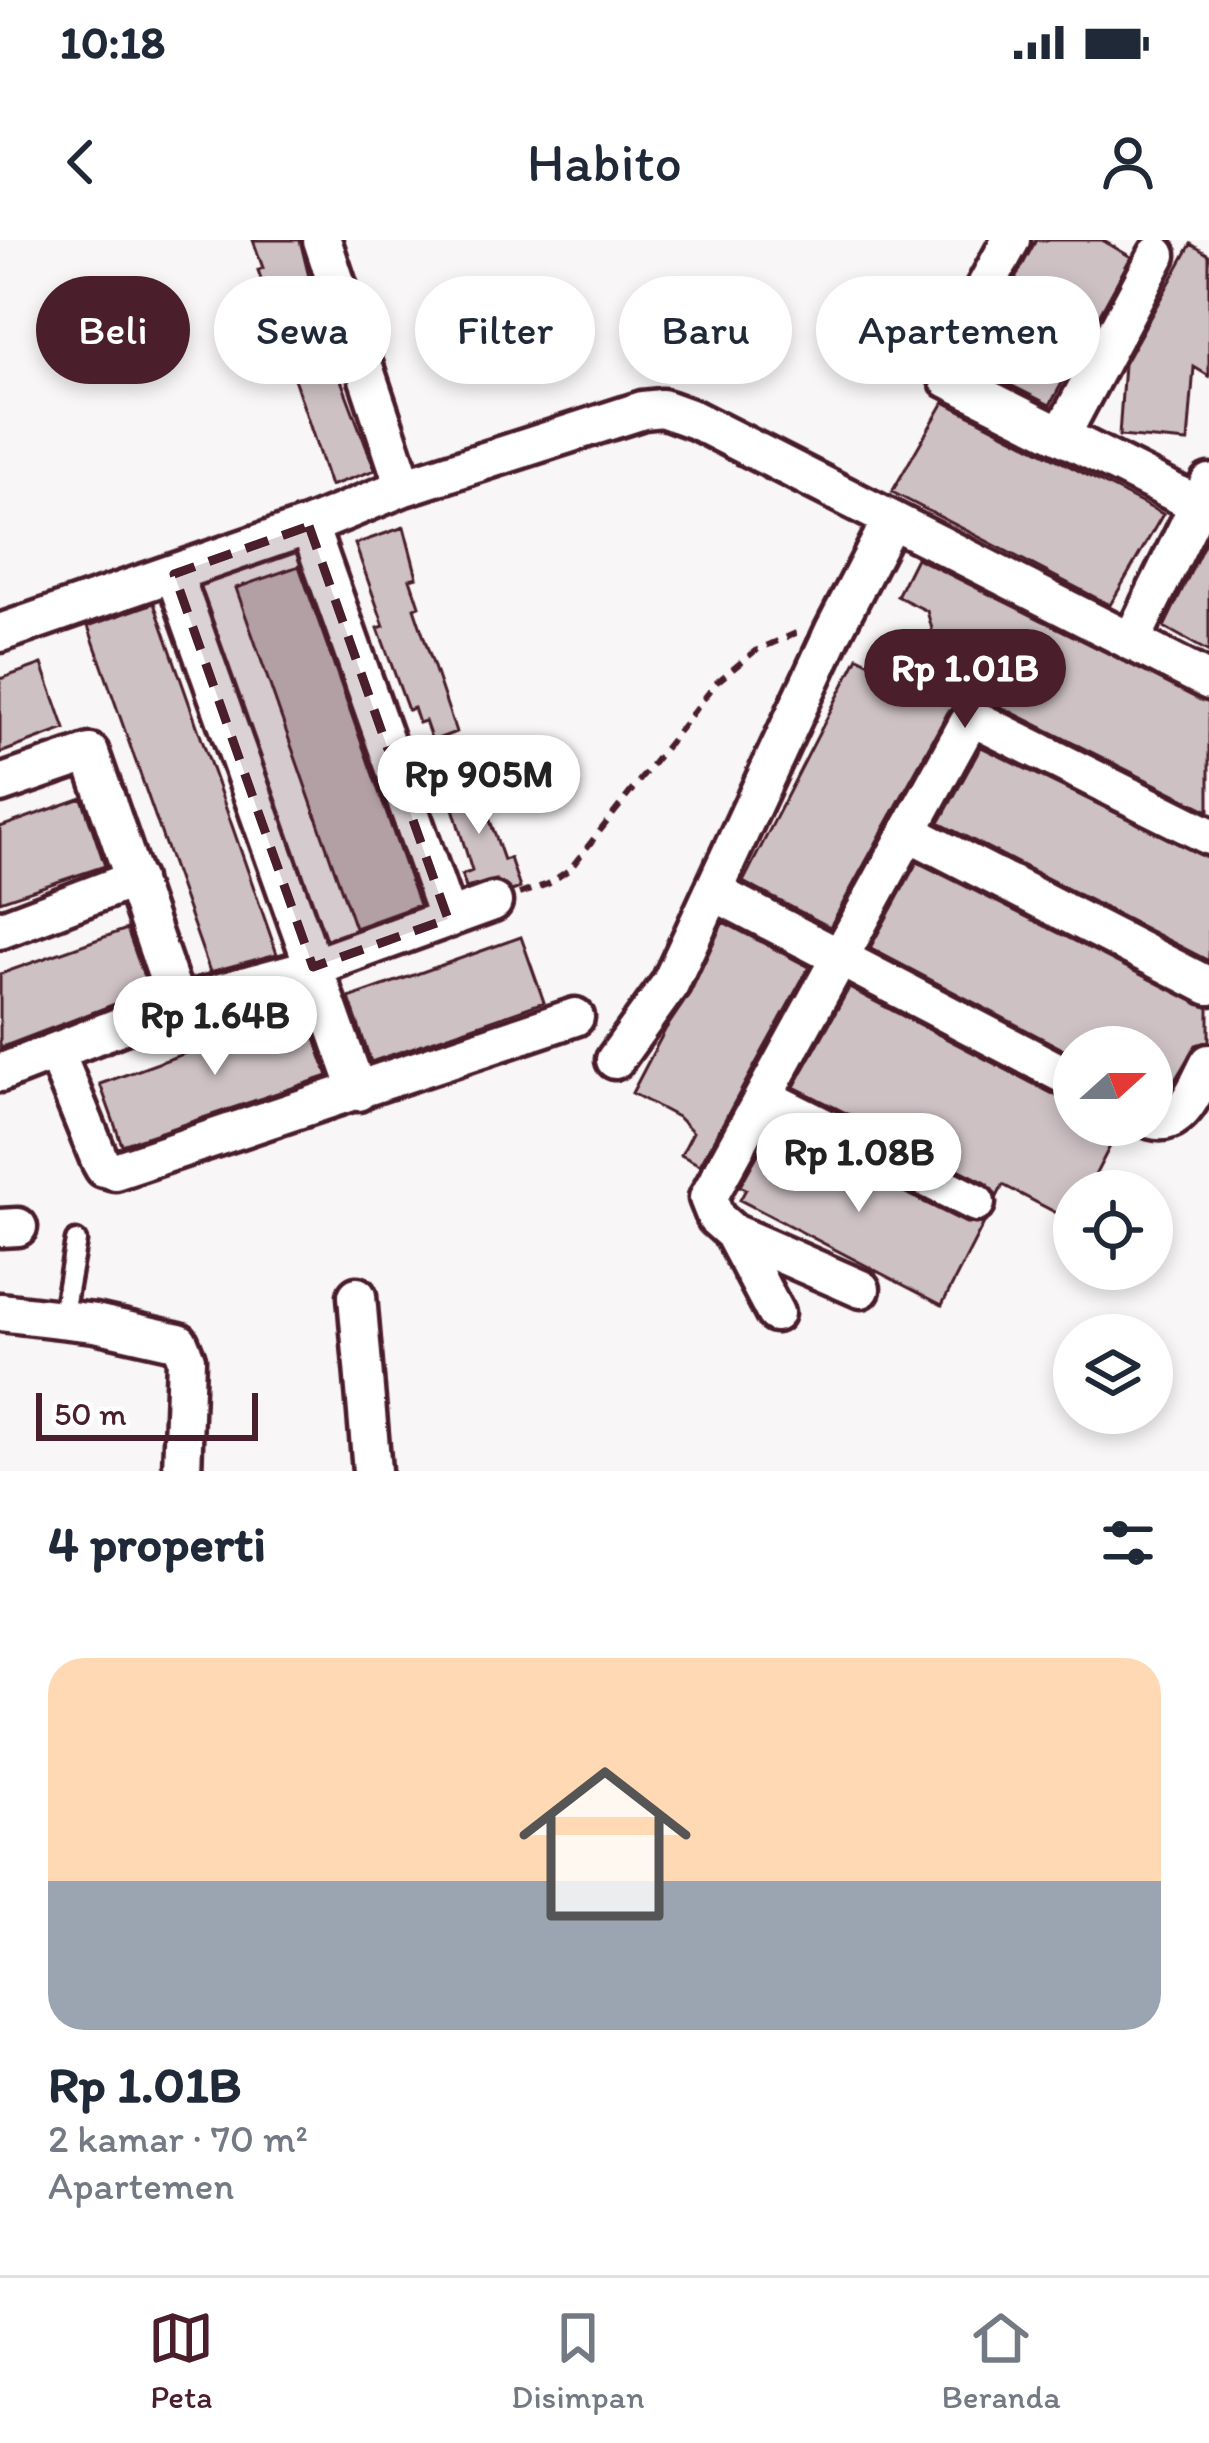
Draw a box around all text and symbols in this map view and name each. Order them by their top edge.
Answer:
text: 10:18 [60,15,165,69]
icon: back [48,129,114,195]
icon: person [1095,129,1161,195]
text: Habito [527,130,682,195]
chip: Beli [36,276,190,384]
chip: Sewa [214,276,391,384]
chip: Filter [415,276,595,384]
chip: Baru [619,276,792,384]
chip: Apartemen [816,276,1100,384]
pin: Rp 1.01B [841,629,1089,731]
text: Rp 1.01B [891,644,1039,691]
pin: Rp 905M [368,735,590,837]
text: Rp 905M [404,750,554,797]
pin: Rp 1.64B [91,976,339,1078]
text: Rp 1.64B [140,991,290,1038]
north arrow [1053,1026,1173,1146]
map controls [1053,1026,1173,1434]
pin: Rp 1.08B [735,1113,983,1215]
text: Rp 1.08B [783,1128,935,1175]
button: locate [1053,1170,1173,1290]
button: layers [1053,1314,1173,1434]
scale bar [36,1387,258,1440]
text: 50 m [54,1394,127,1433]
icon: filters [1095,1510,1161,1576]
text: 4 properti [48,1513,266,1574]
icon: home [497,1736,713,1952]
text: Rp 1.01B [48,2054,242,2115]
text: 2 kamar · 70 m² [48,2115,308,2162]
text: Apartemen [48,2162,234,2209]
tab: Peta [148,2305,214,2416]
tab: Disimpan [511,2305,645,2416]
tab: Beranda [941,2305,1061,2416]

